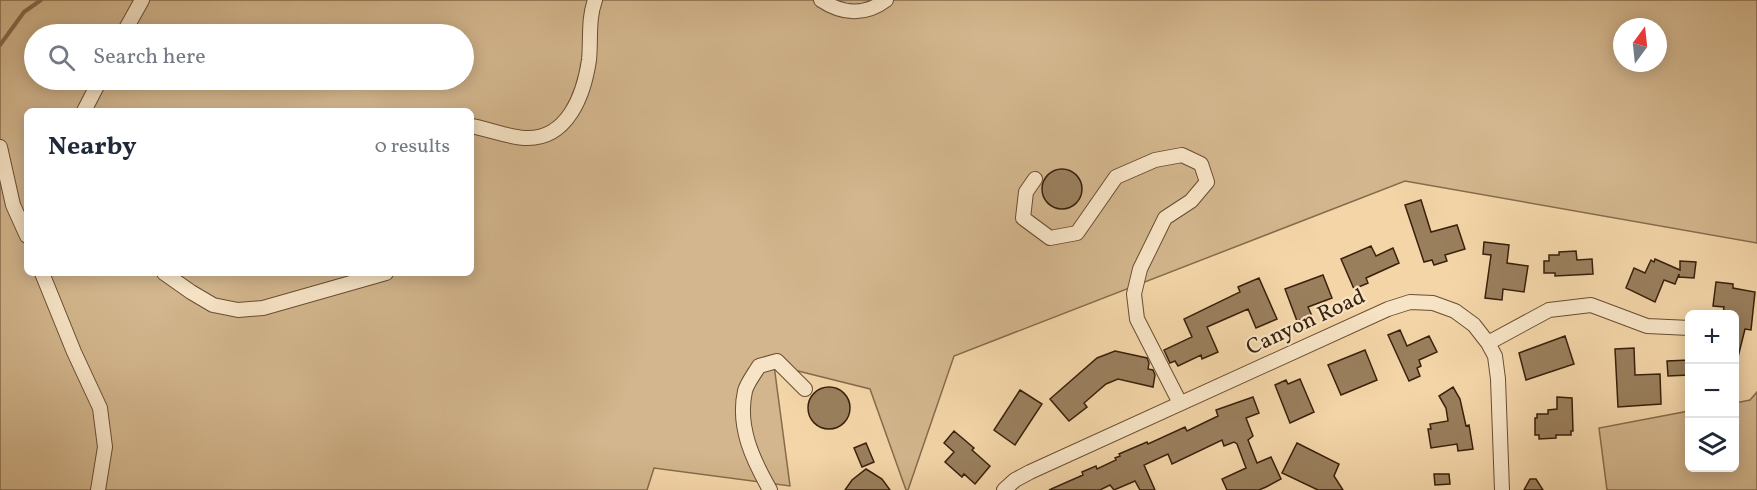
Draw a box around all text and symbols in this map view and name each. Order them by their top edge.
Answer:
north arrow [1613,18,1667,72]
search box [24,24,474,90]
icon: search [45,41,78,74]
text: Search here [93,42,206,73]
text: Nearby [48,129,137,165]
text: 0 results [375,133,450,161]
street label: Canyon Road [1241,282,1371,364]
map controls [1685,310,1739,472]
button: + [1685,310,1739,364]
button: − [1685,364,1739,418]
button: layers [1685,418,1739,472]

